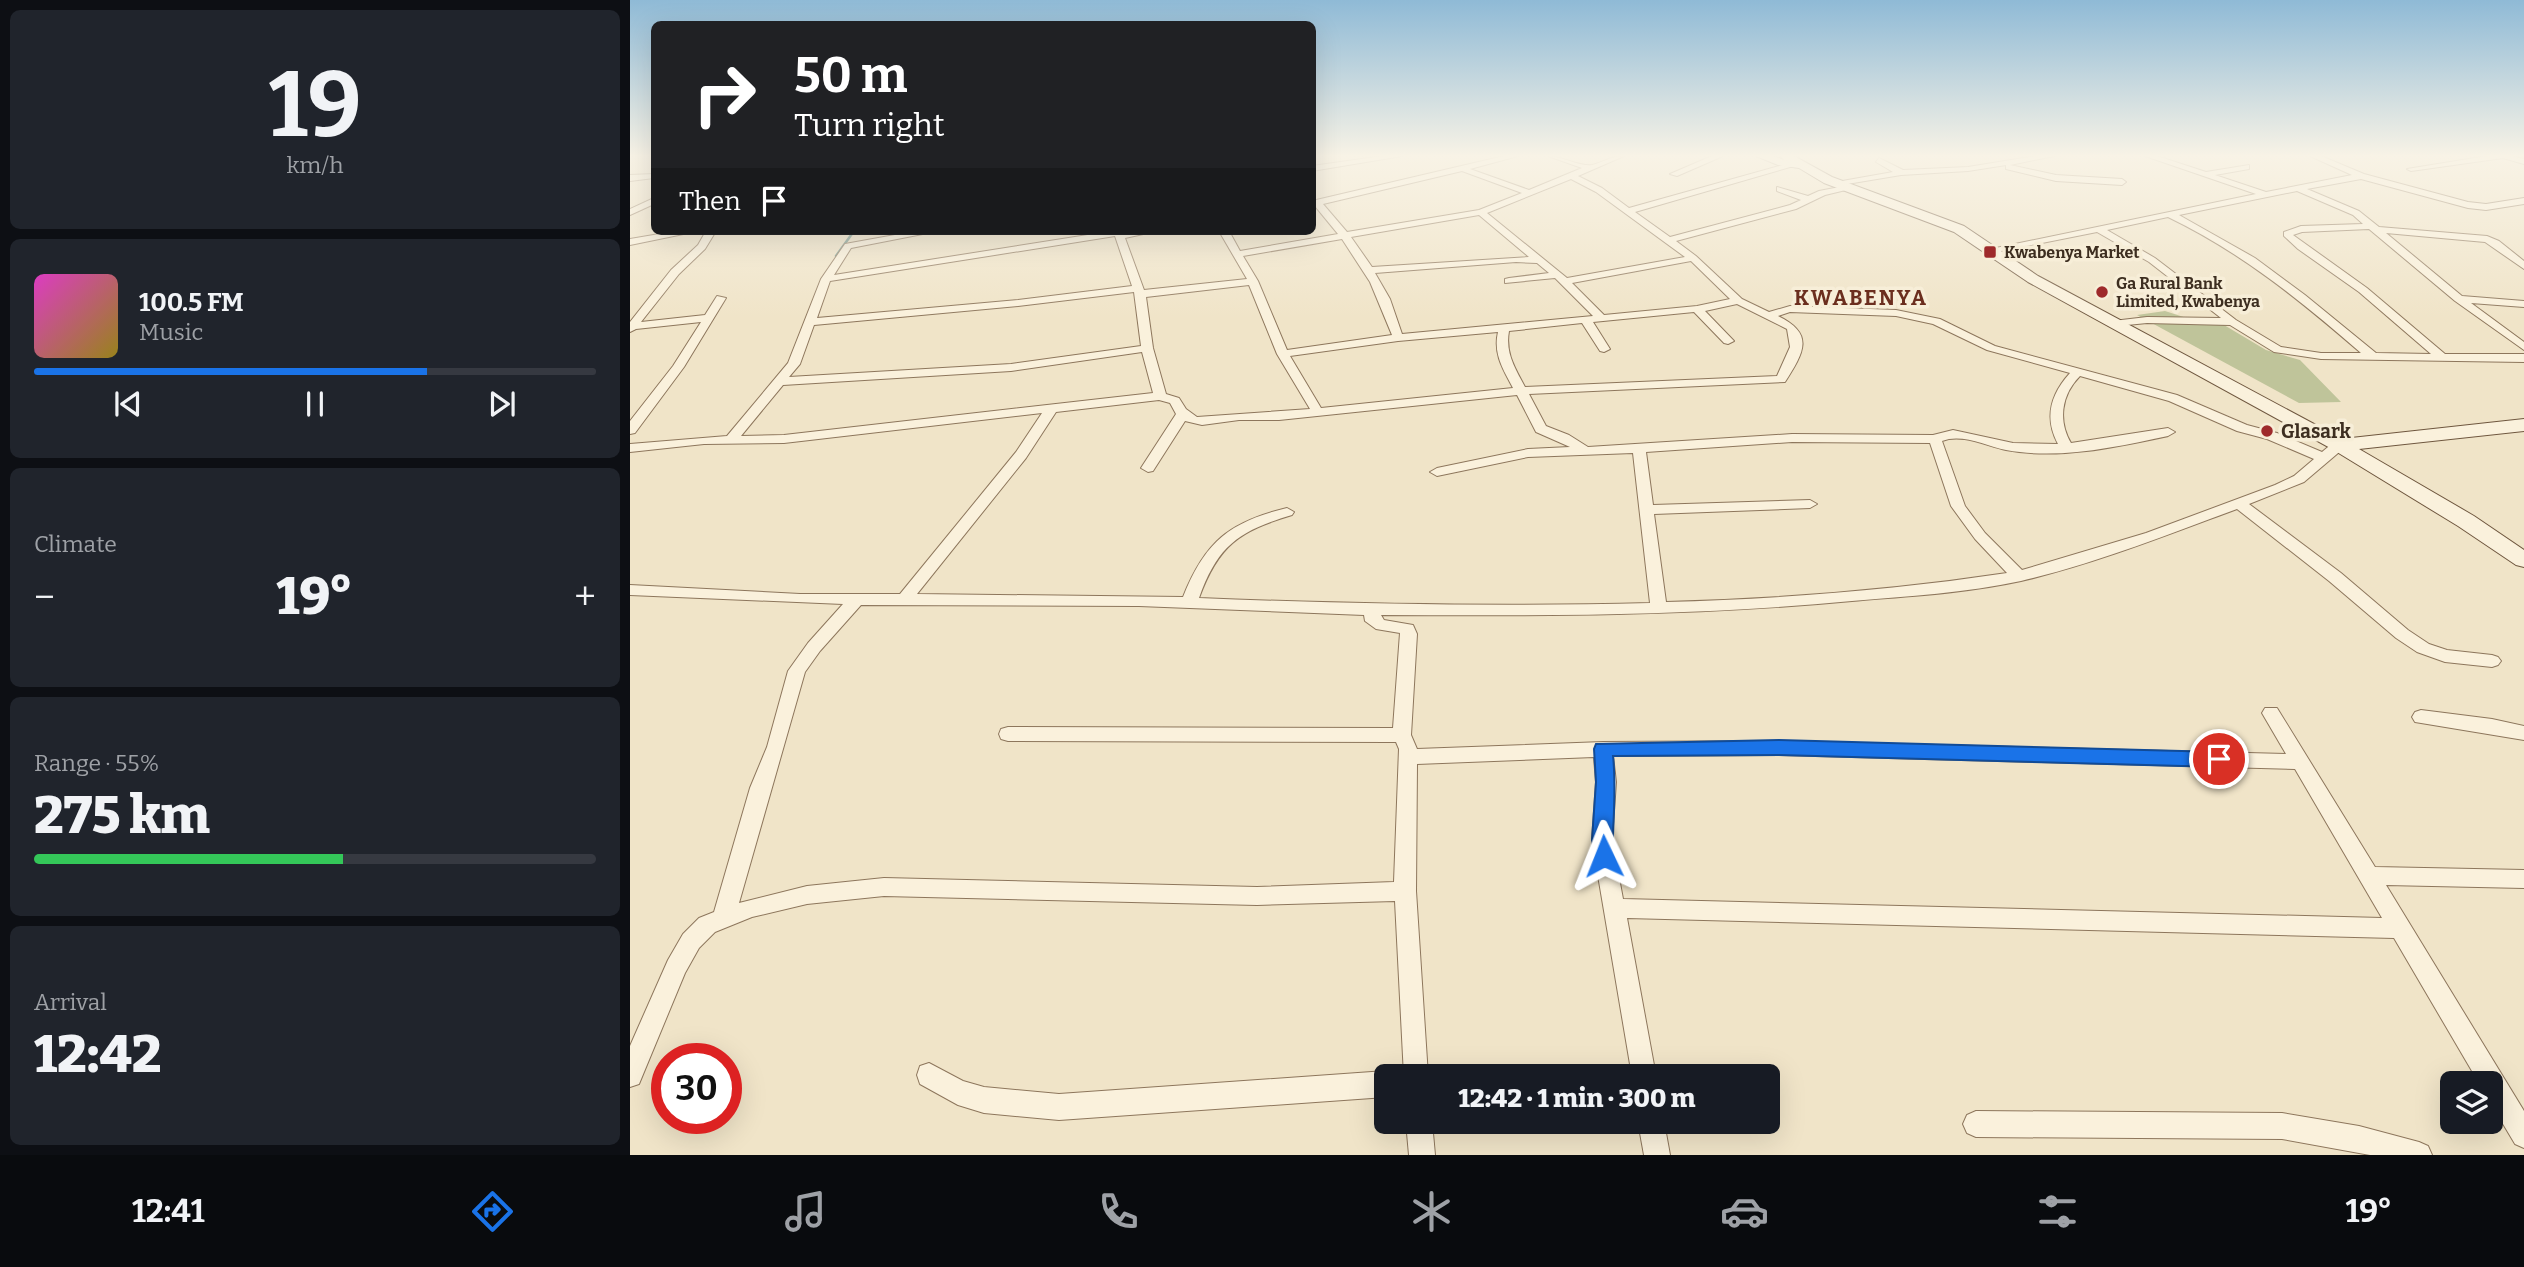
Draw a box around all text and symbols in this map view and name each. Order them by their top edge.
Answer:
text: 50 m [794,46,907,105]
icon: right [679,49,770,140]
text: 19 [268,51,362,160]
text: Turn right [794,106,945,144]
text: km/h [287,151,343,179]
icon: arrive [755,182,793,220]
text: Then [679,186,741,217]
place label: Kwabenya Market [2004,243,2140,262]
marker: Kwabenya Market [1982,244,1998,260]
place label: Ga Rural Bank Limited, Kwabenya [2116,274,2260,311]
marker: Ga Rural Bank Limited, Kwabenya [2094,284,2110,300]
district label: KWABENYA [1794,285,1928,311]
text: 100.5 FM [139,287,244,318]
text: Music [139,318,203,346]
icon: previous [109,385,147,423]
icon: pause [296,385,334,423]
icon: next [483,385,521,423]
place label: Glasark [2281,420,2352,443]
marker: Glasark [2259,423,2275,439]
text: Climate [34,530,117,558]
text: 19° [276,565,353,628]
text: − [34,574,55,620]
text: + [574,574,596,620]
pin [2189,729,2249,789]
icon: arrive [2200,740,2238,778]
text: Range · 55% [34,749,159,777]
text: 275 km [34,784,210,847]
position arrow [1567,819,1641,893]
text: Arrival [34,988,107,1016]
text: 12:42 [34,1023,162,1086]
speed limit sign: 30 [651,1043,742,1134]
map controls [2440,1071,2503,1134]
button: layers [2440,1071,2503,1134]
text: 12:42 · 1 min · 300 m [1458,1083,1696,1114]
icon: directions [468,1187,517,1236]
icon: music [781,1187,830,1236]
icon: phone [1094,1187,1143,1236]
icon: climate [1407,1187,1456,1236]
icon: car [1720,1187,1769,1236]
icon: filters [2033,1187,2082,1236]
text: 12:41 [132,1192,205,1230]
text: 19° [2345,1192,2392,1230]

